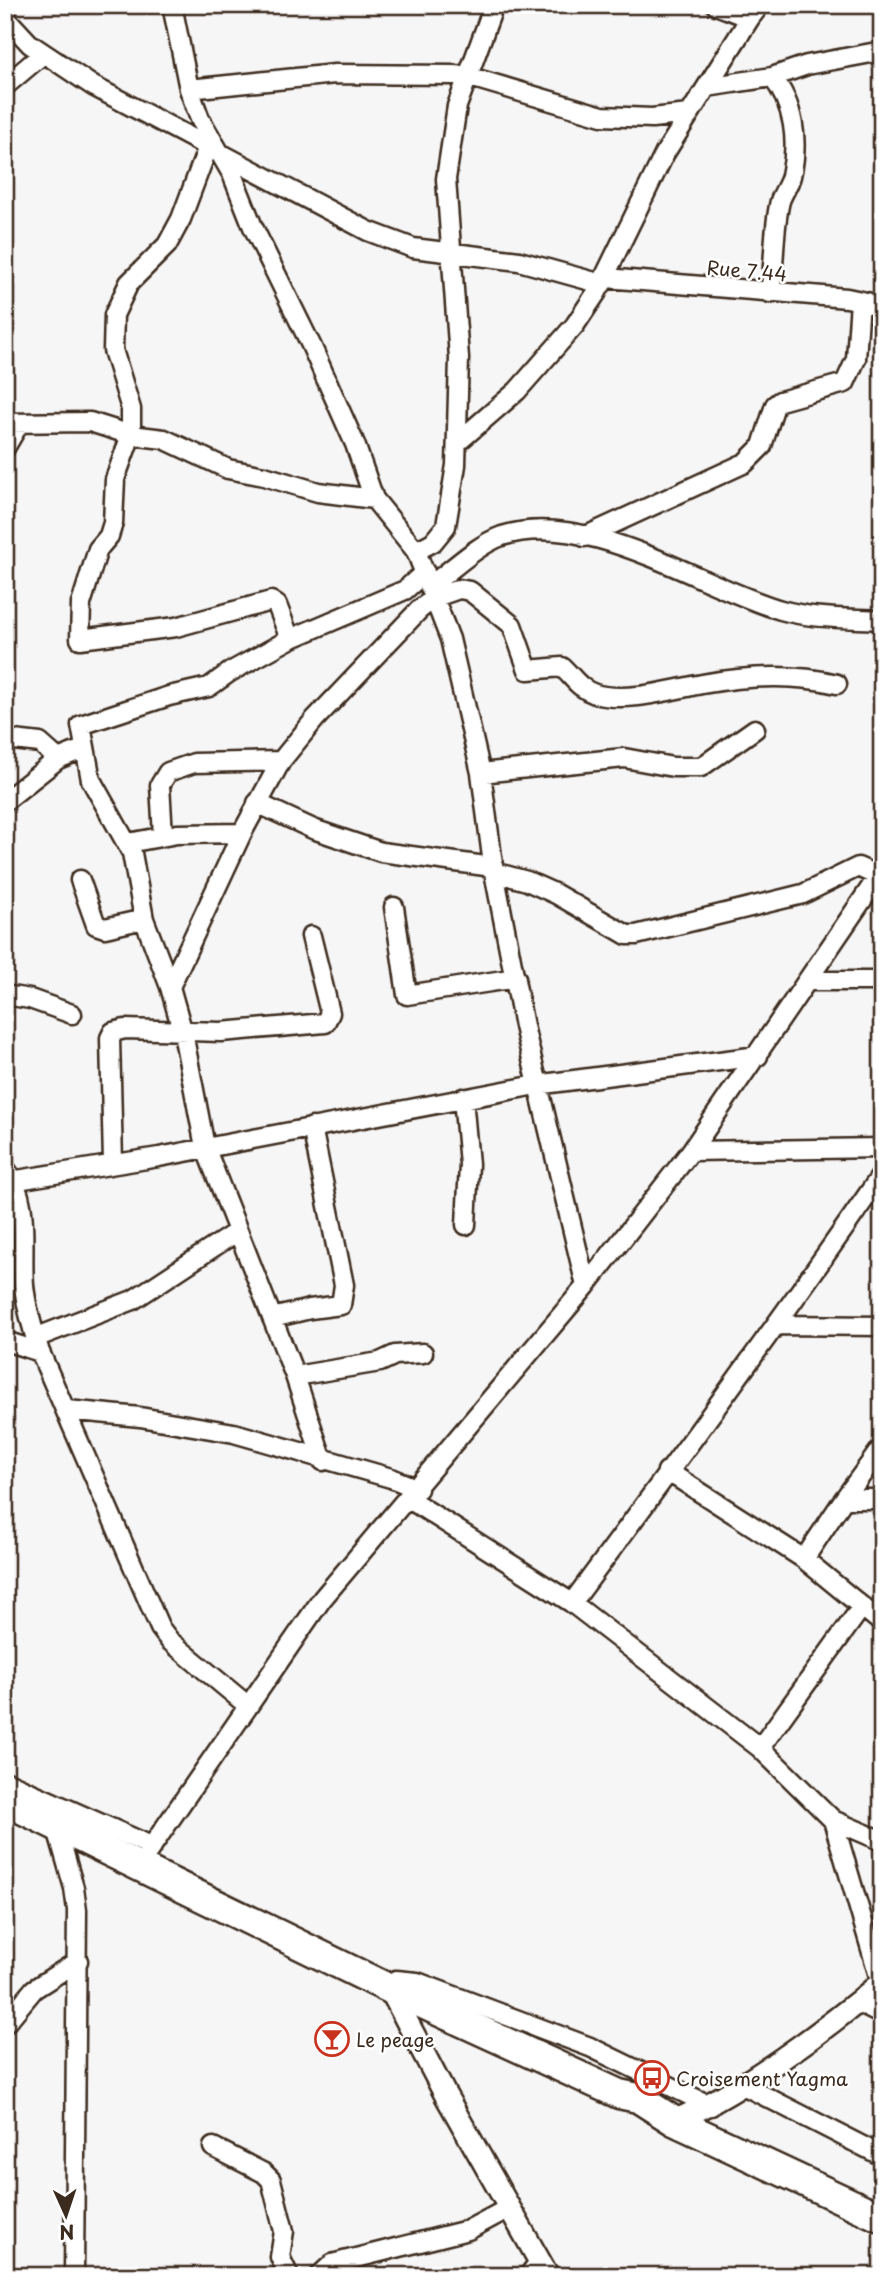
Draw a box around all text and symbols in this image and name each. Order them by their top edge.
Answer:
street label: Rue 7.44 [706,253,788,287]
bar icon: Le peage [313,2020,351,2058]
place label: Le peage [356,2025,434,2053]
bus stop icon: Croisement Yagma [633,2059,671,2097]
place label: Croisement Yagma [676,2064,848,2092]
north arrow [32,2180,102,2250]
text: N [59,2219,75,2247]

